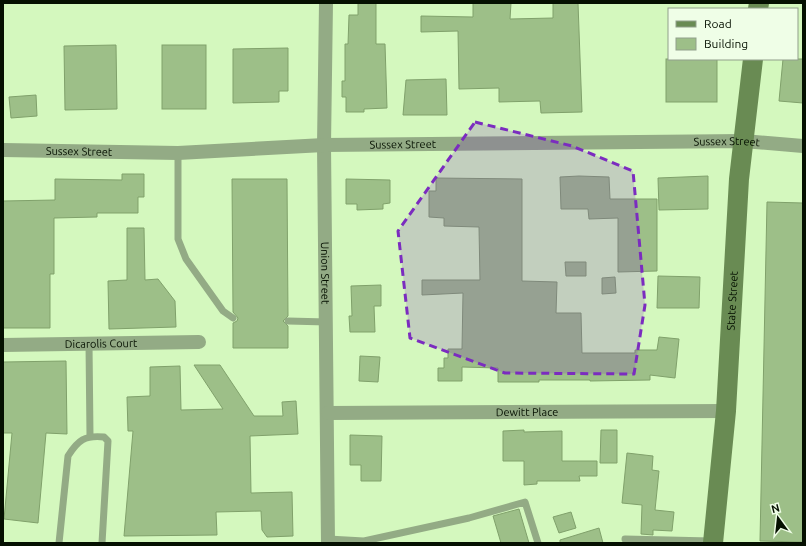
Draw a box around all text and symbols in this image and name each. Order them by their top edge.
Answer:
legend [668,8,798,60]
text: Road [704,17,732,30]
text: Building [704,37,748,50]
street label: Sussex Street [693,135,761,148]
street label: Sussex Street [369,138,437,151]
street label: Sussex Street [46,145,113,158]
street label: Union Street [319,242,332,305]
street label: State Street [725,270,740,331]
street label: Dicarolis Court [65,337,138,350]
street label: Dewitt Place [496,406,558,418]
north arrow [758,498,798,538]
text: N [770,501,781,515]

